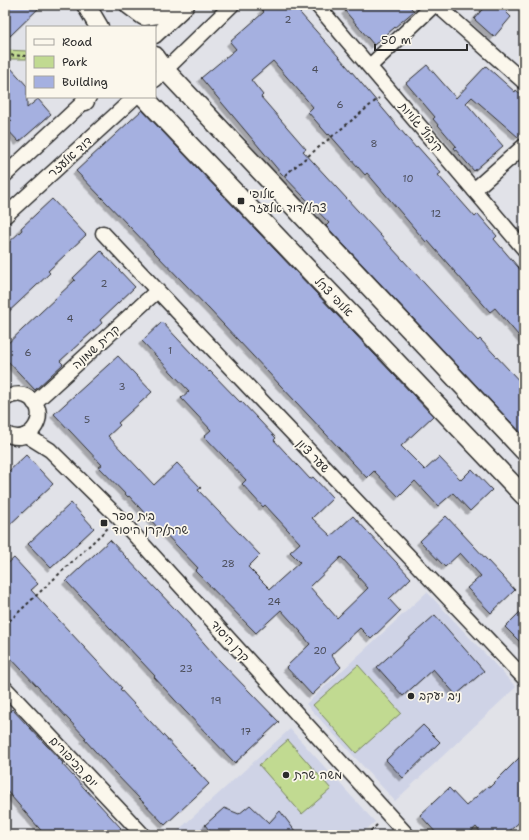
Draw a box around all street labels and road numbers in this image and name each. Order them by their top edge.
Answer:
street label: קיבוץ גלויות [395,98,447,155]
street label: דוד אלעזר [45,133,95,181]
street label: אלופי צהל [311,274,357,320]
street label: קרית שמונה [69,321,123,373]
street label: שער ציון [293,436,333,476]
street label: קרן היסוד [207,617,253,665]
street label: יום הכיפורים [46,733,102,791]

